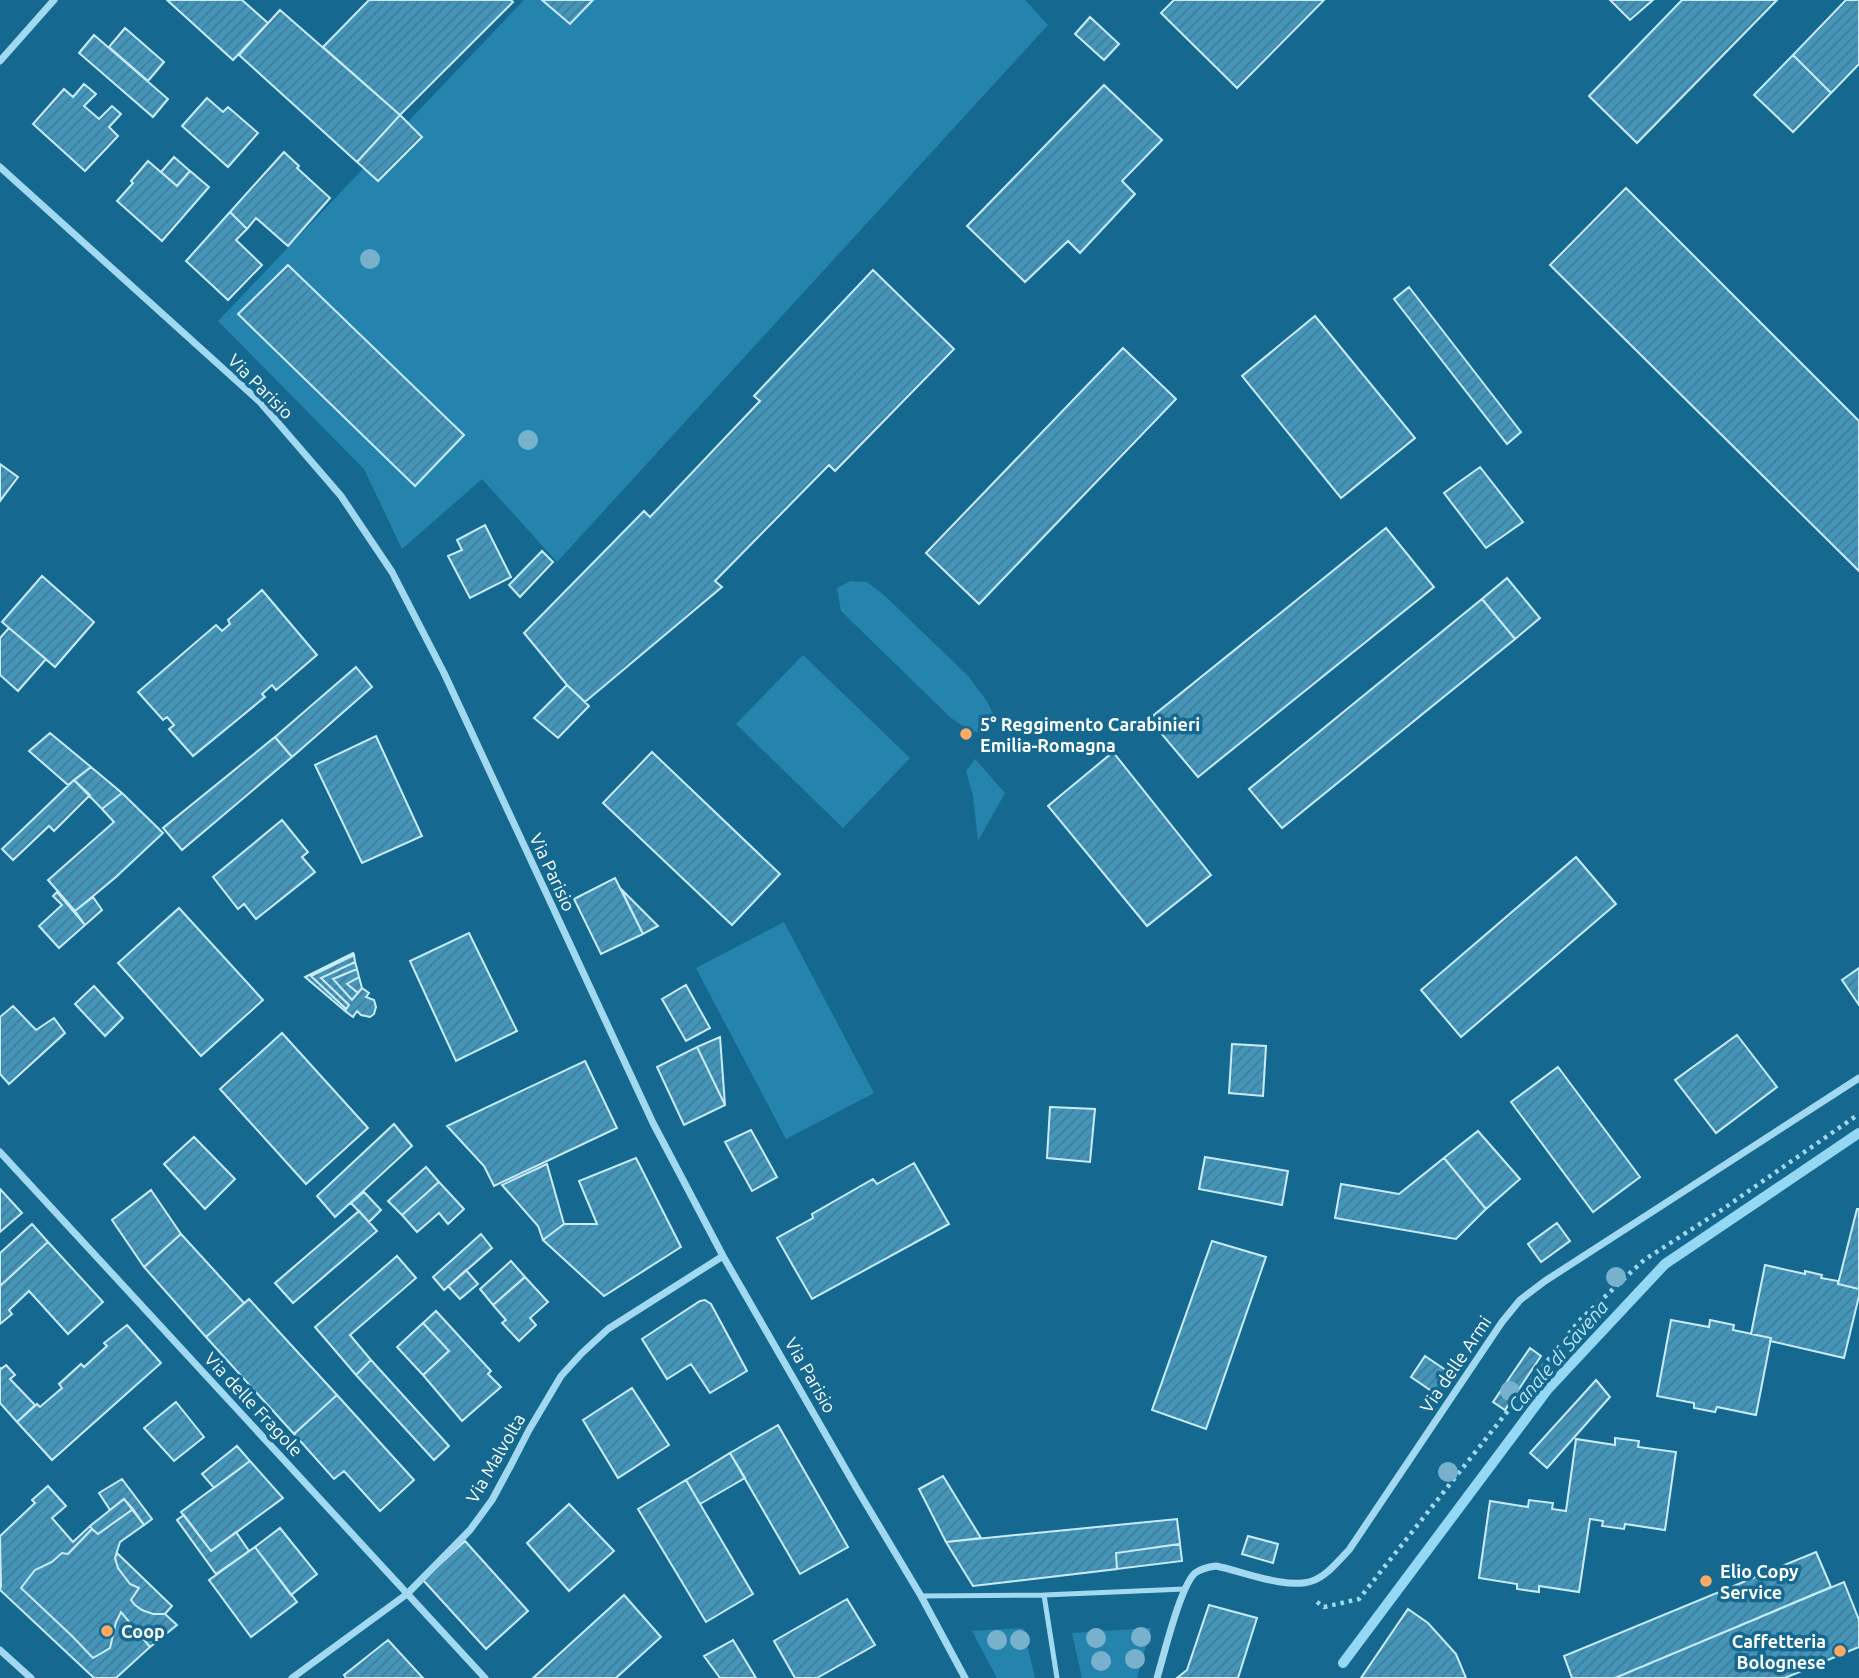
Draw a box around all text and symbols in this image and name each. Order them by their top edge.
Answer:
street label: Via Parisio [224,349,298,423]
place label: 5° Reggimento Carabinieri Emilia-Romagna [980,714,1200,755]
marker: 5° Reggimento Carabinieri Emilia-Romagna [958,726,974,742]
street label: Via Parisio [526,830,580,914]
water label: Canale di Savena [1504,1296,1612,1416]
street label: Via delle Armi [1415,1312,1495,1416]
street label: Via Parisio [781,1334,841,1416]
street label: Via delle Fragole [201,1348,307,1460]
street label: Via Malvolta [461,1410,529,1506]
place label: Elio Copy Service [1720,1561,1799,1602]
marker: Elio Copy Service [1698,1573,1714,1589]
place label: Coop [121,1621,165,1641]
marker: Coop [99,1623,115,1639]
place label: Caffetteria Bolognese [1732,1631,1826,1672]
marker: Caffetteria Bolognese [1832,1643,1848,1659]

